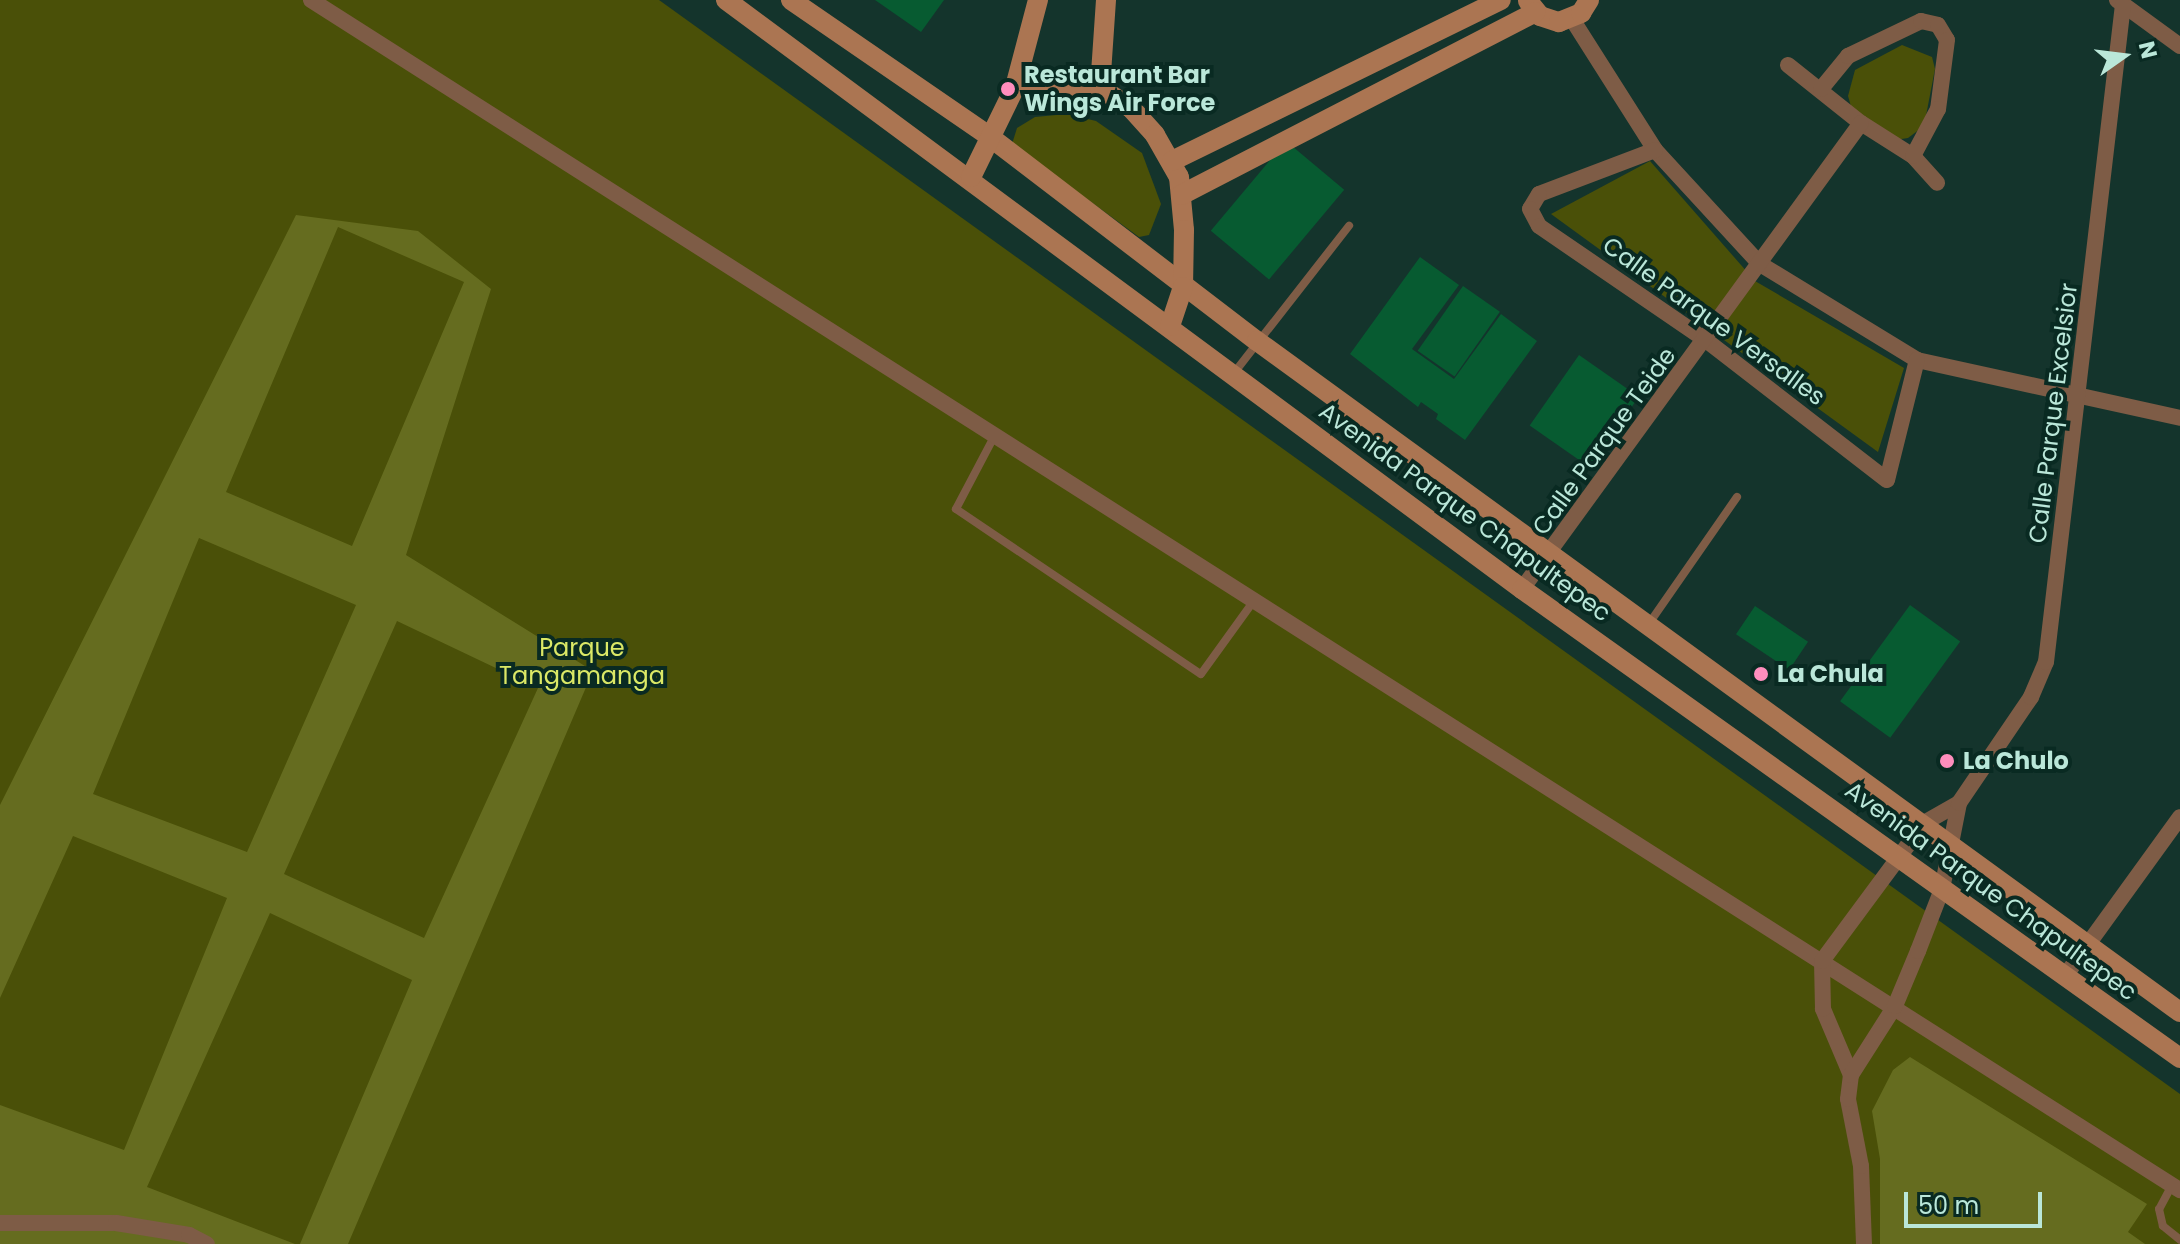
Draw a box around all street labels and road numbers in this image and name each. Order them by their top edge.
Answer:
street label: Calle Parque Versalles [1597,231,1831,411]
street label: Calle Parque Excelsior [2023,281,2083,545]
street label: Calle Parque Teide [1526,342,1682,540]
street label: Avenida Parque Chapultepec [1314,396,1616,628]
street label: Avenida Parque Chapultepec [1840,775,2142,1007]

